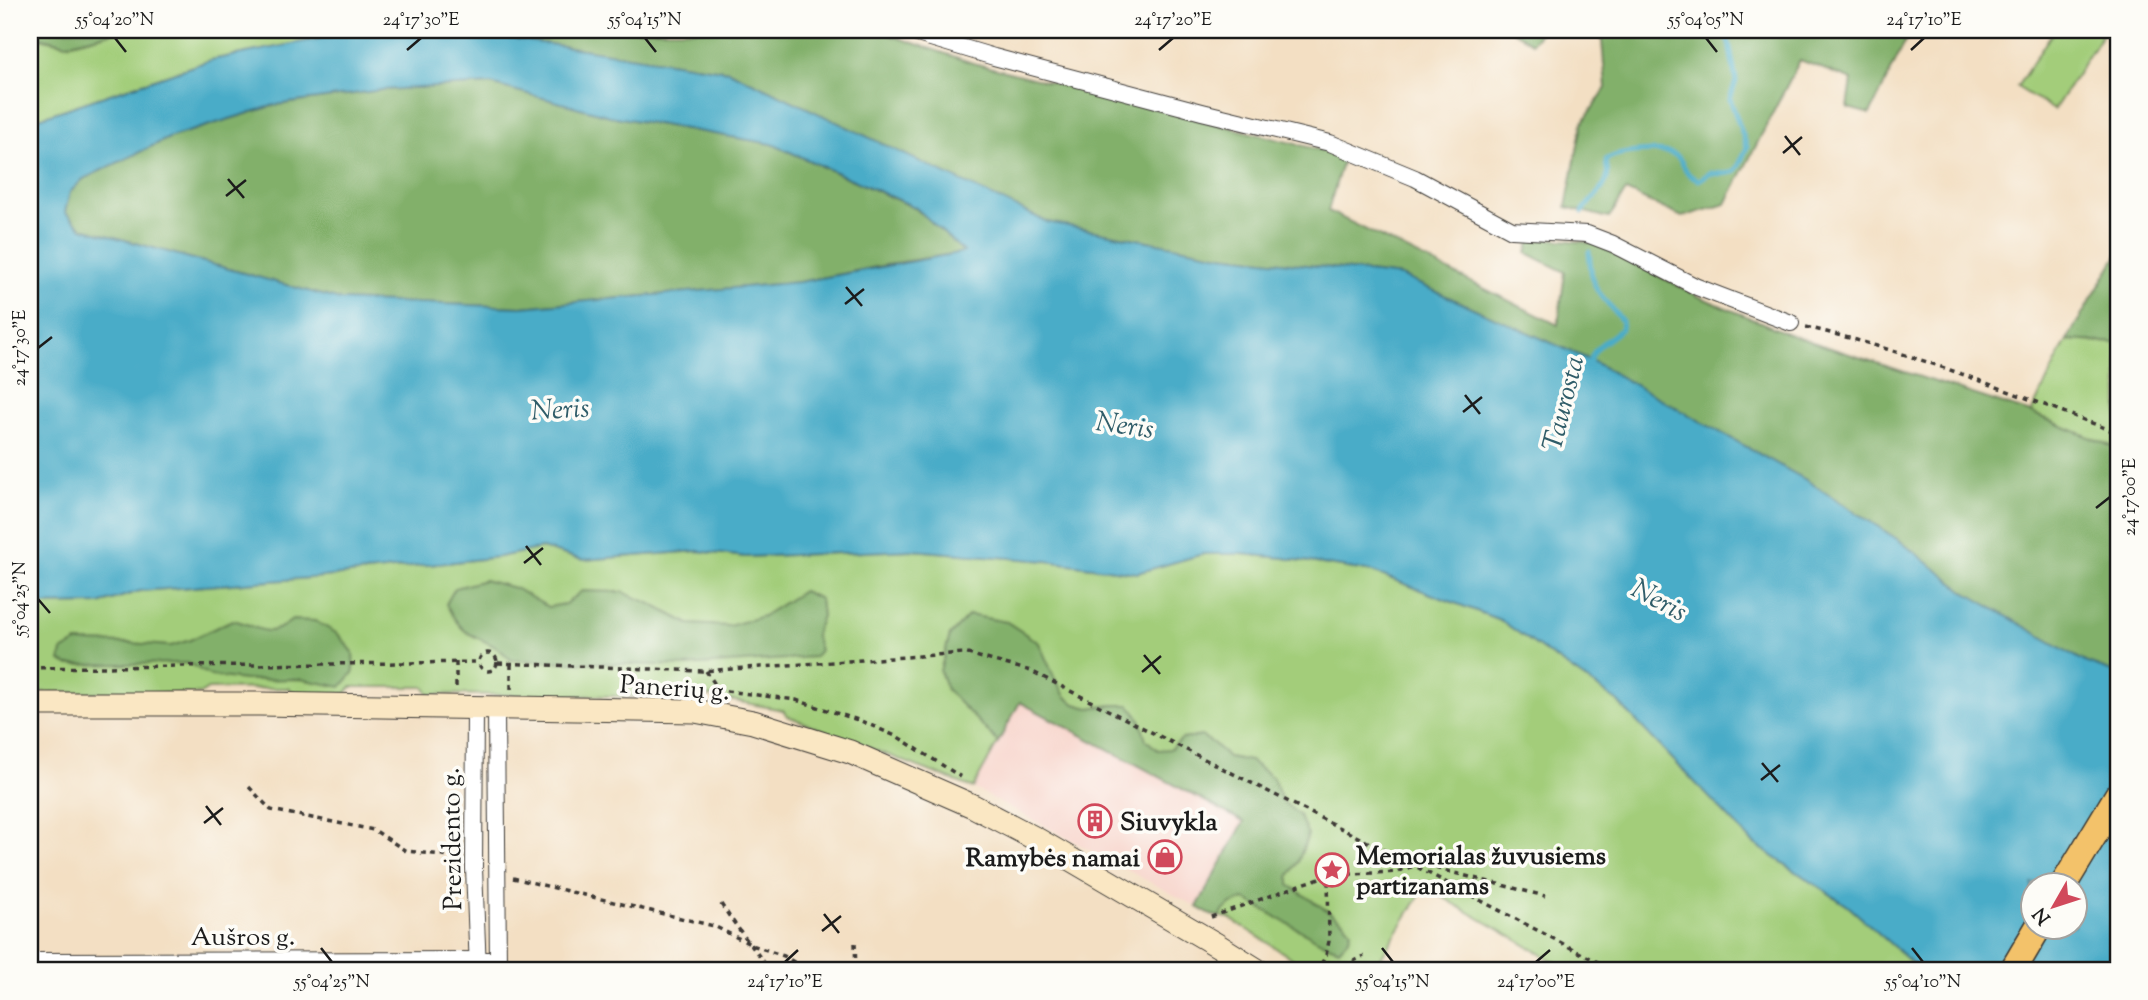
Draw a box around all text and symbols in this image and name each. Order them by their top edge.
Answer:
text: 55°04'20"N [75,8,154,34]
text: 24°17'30"E [383,8,459,34]
text: 55°04'15"N [607,8,682,34]
text: 24°17'20"E [1134,8,1212,34]
text: 55°04'05"N [1667,8,1744,34]
text: 24°17'10"E [1886,8,1962,34]
text: 24°17'30"E [8,310,34,386]
water label: Taurosta [1534,352,1596,456]
water label: Neris [530,389,590,432]
water label: Neris [1093,403,1156,451]
text: 24°17'00"E [2118,458,2144,536]
text: 55°04'25"N [8,561,34,638]
water label: Neris [1623,570,1694,633]
street label: Panerių g. [619,667,731,712]
street label: Prezidento g. [434,767,473,911]
building icon: Siuvykla [1076,802,1114,840]
place label: Siuvykla [1120,805,1218,842]
shop icon: Ramybės namai [1146,838,1184,876]
place label: Memorialas žuvusiems partizanams [1356,839,1606,906]
place label: Ramybės namai [966,841,1141,878]
place icon: Memorialas žuvusiems partizanams [1313,851,1351,889]
north arrow [2018,870,2088,940]
text: N [2027,901,2058,930]
street label: Aušros g. [191,920,295,957]
text: 55°04'25"N [293,970,370,996]
text: 24°17'10"E [747,970,823,996]
text: 55°04'15"N [1355,970,1430,996]
text: 24°17'00"E [1497,970,1575,996]
text: 55°04'10"N [1884,970,1961,996]

